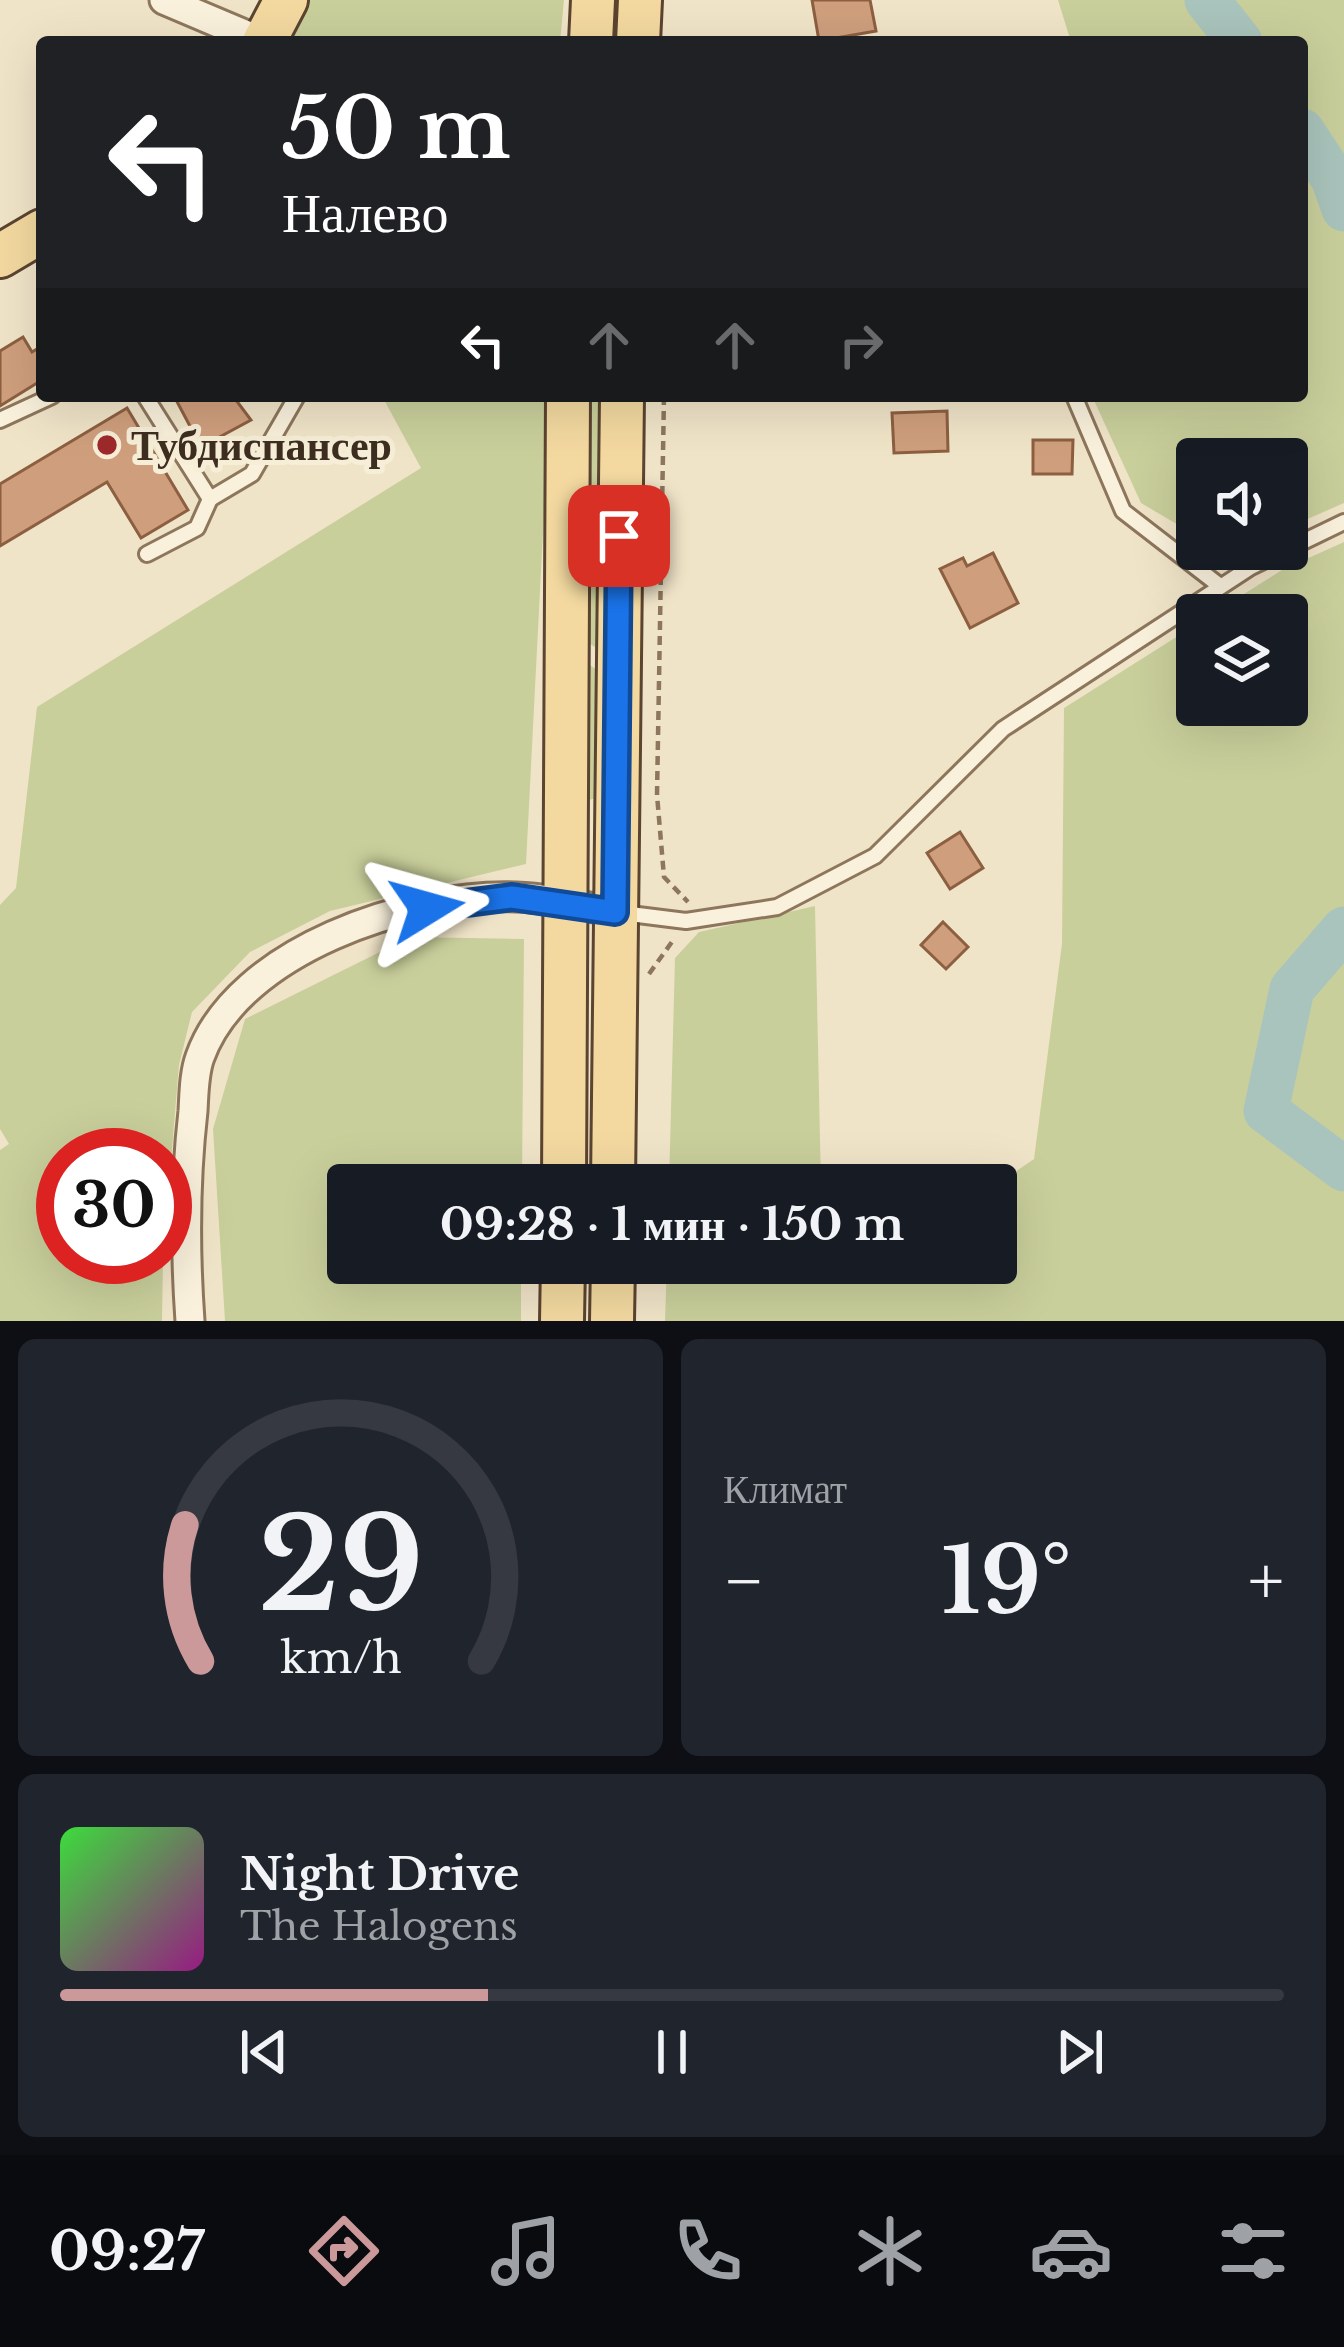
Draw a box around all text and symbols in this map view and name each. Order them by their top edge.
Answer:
text: 50 m [282,77,511,181]
icon: left [84,84,240,240]
text: Налево [282,180,448,247]
icon: left [450,312,516,378]
icon: ahead [576,312,642,378]
icon: ahead [702,312,768,378]
icon: right [828,312,894,378]
place label: Тубдиспансер [131,419,392,471]
marker: Тубдиспансер [94,432,120,458]
map controls [1176,438,1308,726]
button: sound [1176,438,1308,570]
pin [568,485,670,587]
icon: arrive [586,503,652,569]
button: layers [1176,594,1308,726]
position arrow [364,845,490,971]
speed limit sign: 30 [36,1128,192,1284]
text: 09:28 · 1 мин · 150 m [440,1196,904,1252]
text: Климат [723,1465,847,1514]
text: 29 [258,1489,423,1644]
text: 19° [941,1526,1071,1637]
text: − [723,1540,765,1622]
text: + [1248,1540,1284,1622]
text: km/h [280,1630,401,1684]
text: Night Drive [240,1846,520,1902]
text: The Halogens [240,1902,518,1951]
icon: previous [231,2019,297,2085]
icon: pause [639,2019,705,2085]
icon: next [1047,2019,1113,2085]
icon: directions [302,2209,386,2293]
icon: music [484,2209,568,2293]
icon: phone [666,2209,750,2293]
icon: climate [848,2209,932,2293]
icon: car [1029,2209,1113,2293]
icon: filters [1211,2209,1295,2293]
text: 09:27 [49,2218,204,2285]

